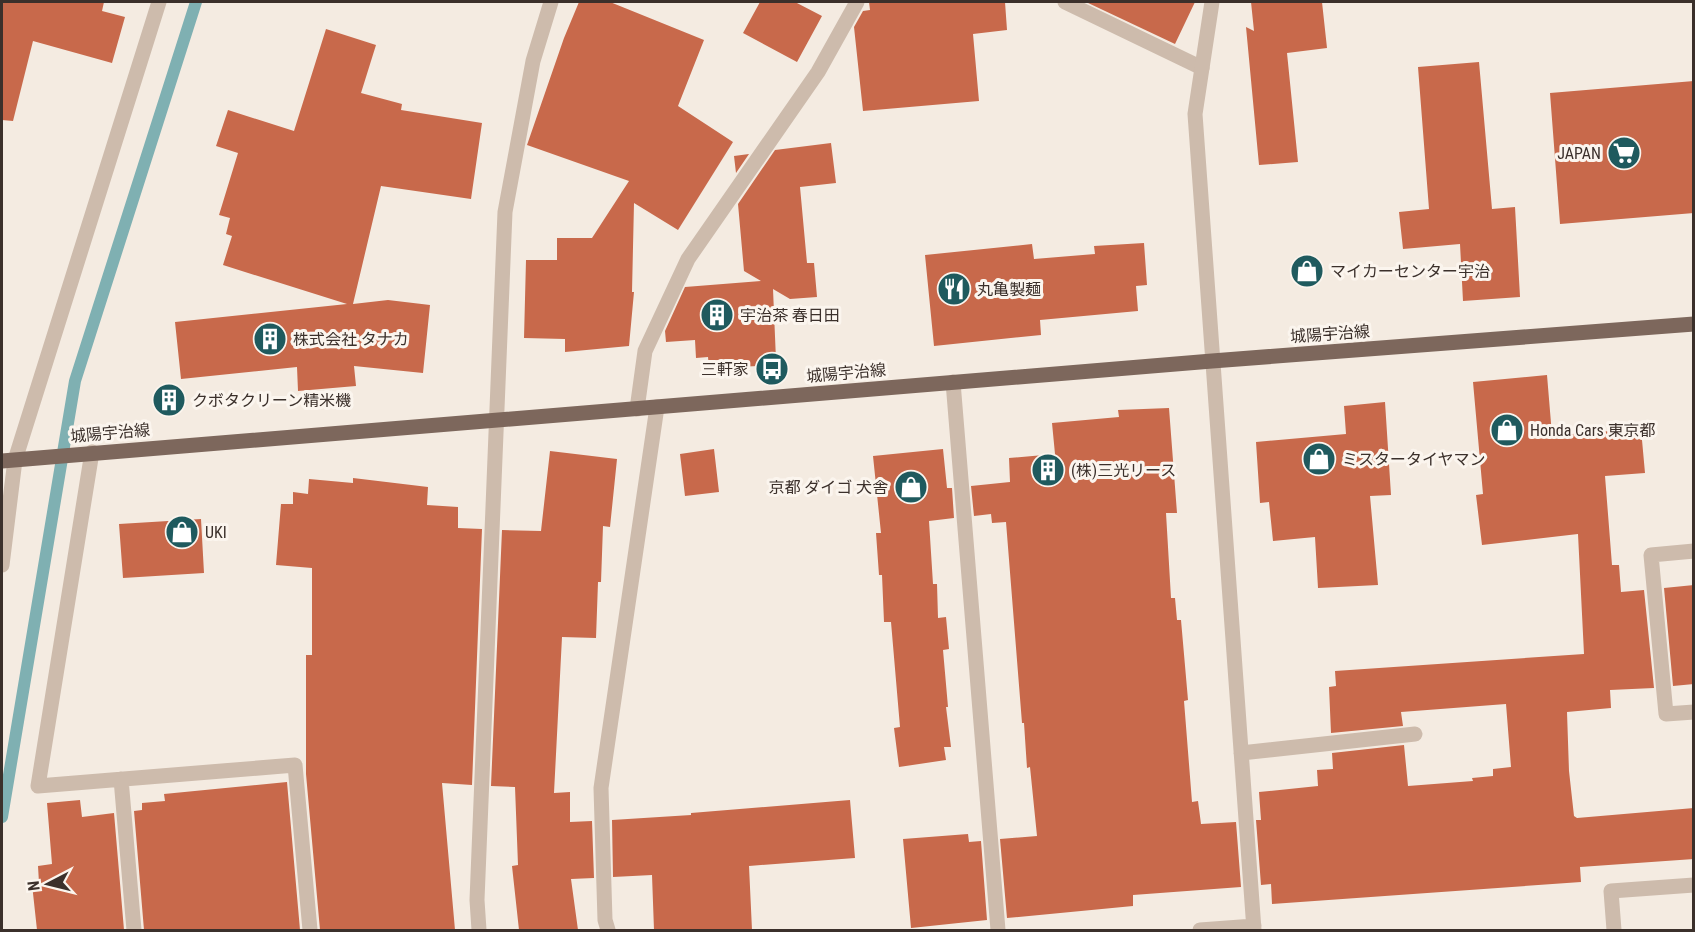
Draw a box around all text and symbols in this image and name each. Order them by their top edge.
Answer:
supermarket icon: JAPAN [1606,135,1642,171]
place label: JAPAN [1557,144,1601,163]
shop icon: マイカーセンター宇治 [1289,253,1325,289]
place label: マイカーセンター宇治 [1330,262,1490,281]
restaurant icon: 丸亀製麺 [936,271,972,307]
place label: 丸亀製麺 [977,280,1041,299]
building icon: 宇治茶 春日田 [699,297,735,333]
place label: 宇治茶 春日田 [740,306,840,325]
building icon: 株式会社 タナカ [252,321,288,357]
street label: 城陽宇治線 [1289,322,1371,346]
place label: 株式会社 タナカ [293,330,409,349]
bus stop icon: 三軒家 [754,351,790,387]
place label: 三軒家 [701,360,749,379]
street label: 城陽宇治線 [805,360,887,386]
building icon: クボタクリーン精米機 [151,382,187,418]
place label: クボタクリーン精米機 [192,391,351,410]
shop icon: Honda Cars 東京都 [1489,412,1525,448]
street label: 城陽宇治線 [69,420,151,446]
place label: Honda Cars 東京都 [1530,421,1656,440]
shop icon: ミスタータイヤマン [1301,441,1337,477]
place label: ミスタータイヤマン [1342,450,1486,469]
building icon: (株)三光リース [1030,452,1066,488]
place label: (株)三光リース [1071,461,1176,480]
shop icon: 京都 ダイゴ 犬舎 [893,469,929,505]
place label: 京都 ダイゴ 犬舎 [769,478,888,497]
shop icon: UKI [164,514,200,550]
place label: UKI [205,523,227,542]
north arrow [18,854,78,914]
text: N [24,880,44,892]

